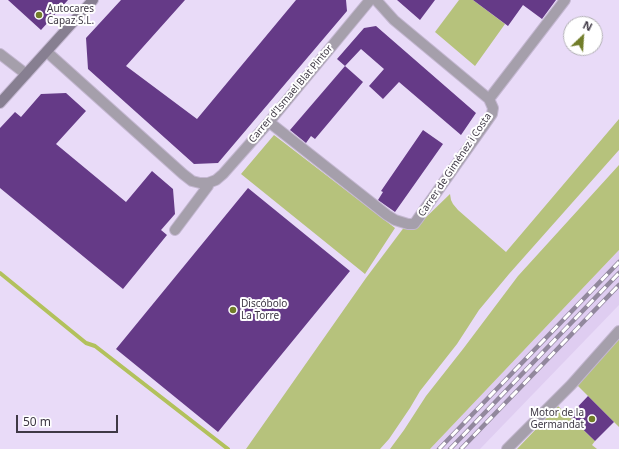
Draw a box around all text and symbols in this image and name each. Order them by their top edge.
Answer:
place label: Autocares Capaz S.L. [47,3,94,26]
marker: Autocares Capaz S.L. [34,10,44,20]
north arrow [563,16,603,56]
text: N [581,17,595,34]
street label: Carrer d'Ismael Blat Pintor [246,43,336,145]
street label: Carrer de Giménez i Costa [416,111,494,219]
place label: Discóbolo La Torre [241,298,287,322]
marker: Discóbolo La Torre [228,305,238,315]
scale bar [18,407,120,433]
place label: Motor de la Germandat [530,407,584,430]
text: 50 m [23,413,51,430]
marker: Motor de la Germandat [587,414,597,424]

